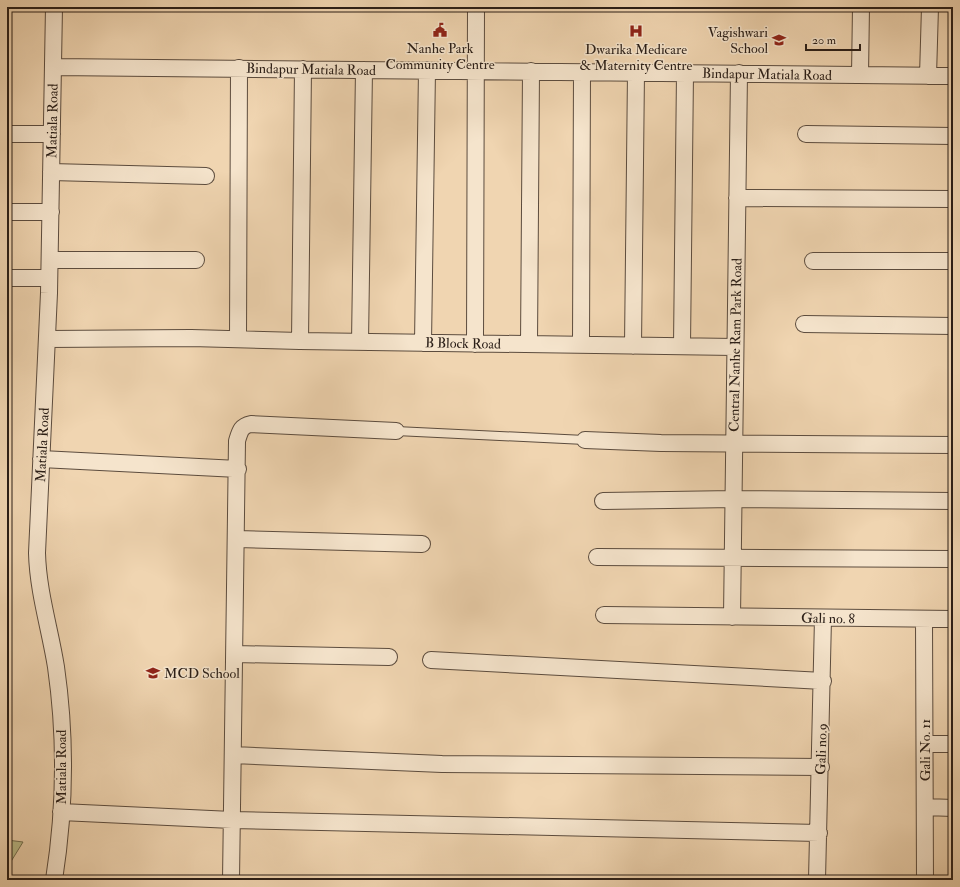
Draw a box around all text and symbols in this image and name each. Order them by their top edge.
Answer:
public building icon: Nanhe Park Community Centre [432,22,448,38]
hospital icon: Dwarika Medicare & Maternity Centre [628,23,644,39]
place label: Vagishwari School [708,24,768,57]
scale bar [806,26,860,52]
school or university icon: Vagishwari School [771,32,787,48]
text: 20 m [812,33,837,48]
place label: Nanhe Park Community Centre [385,40,495,74]
place label: Dwarika Medicare & Maternity Centre [580,41,693,75]
street label: Bindapur Matiala Road [246,60,376,80]
street label: Bindapur Matiala Road [702,65,832,85]
street label: Matiala Road [43,83,62,159]
street label: Central Nanhe Ram Park Road [725,258,746,432]
street label: B Block Road [425,334,501,353]
street label: Matiala Road [32,407,53,483]
street label: Gali no. 8 [801,610,856,627]
school or university icon: MCD School [145,665,161,681]
place label: MCD School [164,665,240,682]
street label: Gali No. 11 [917,719,934,781]
street label: Gali no.9 [812,723,831,775]
street label: Matiala Road [53,729,70,804]

